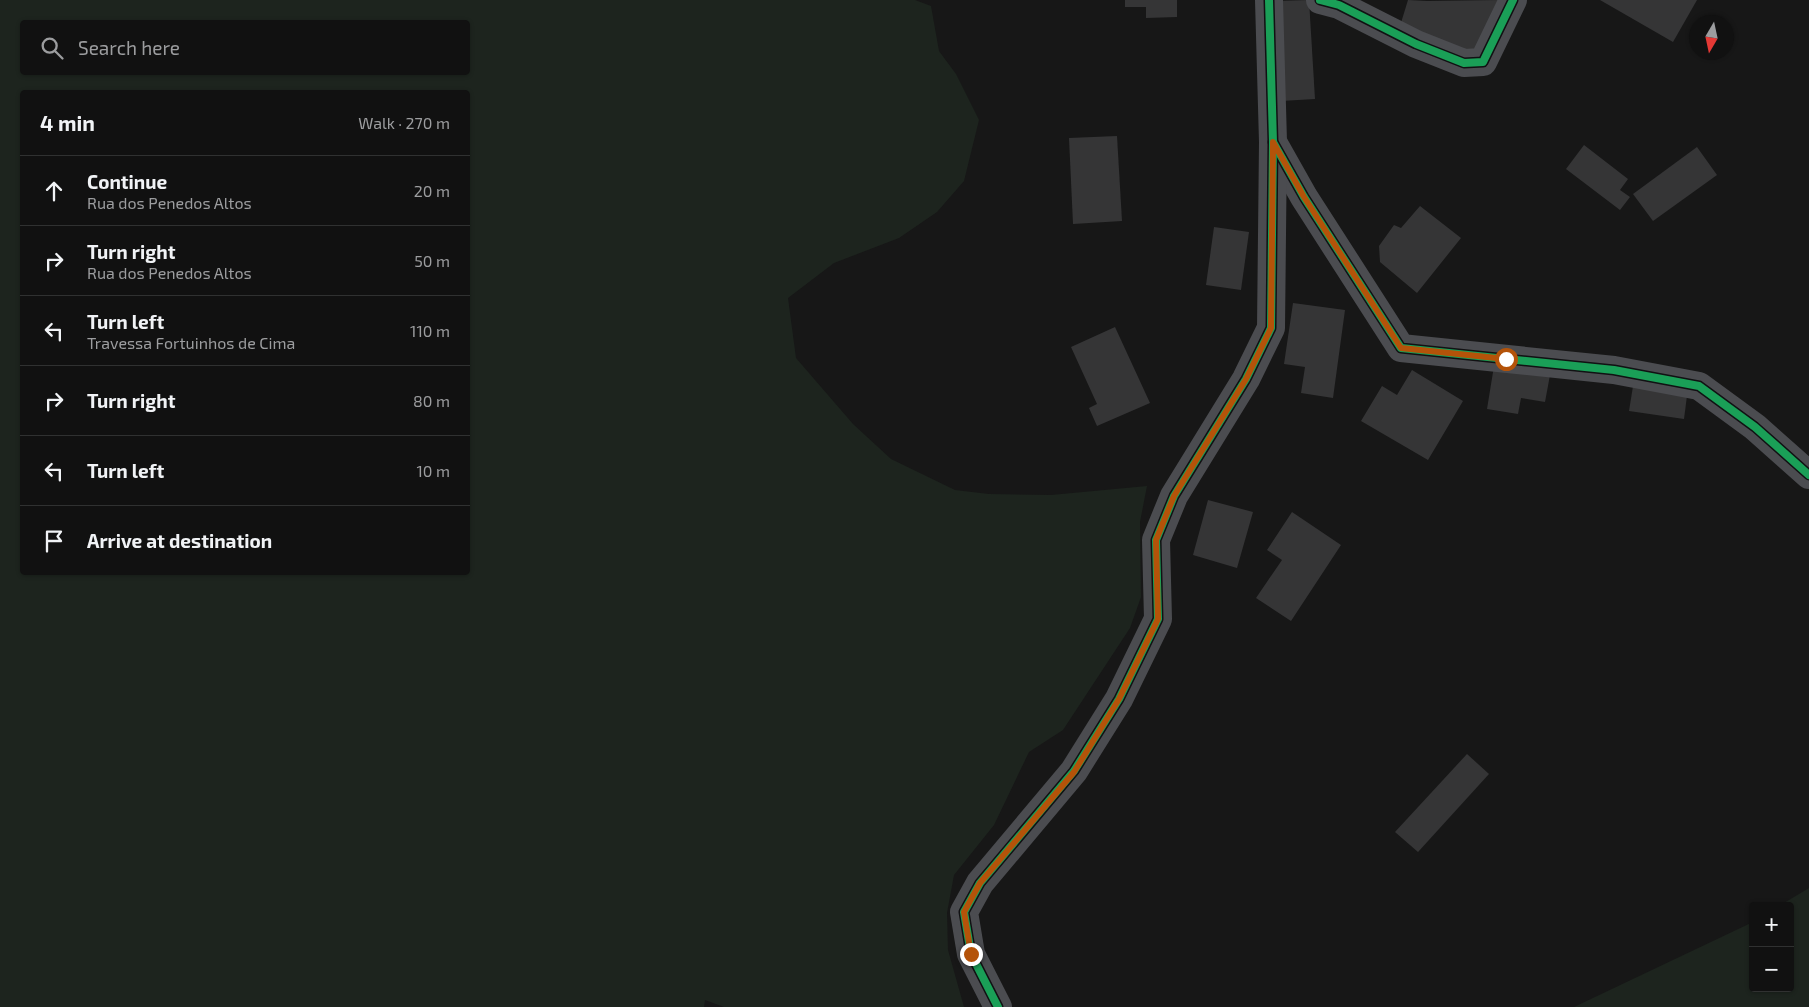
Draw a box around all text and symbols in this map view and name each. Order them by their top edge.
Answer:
north arrow [1689,15,1734,60]
search box [20,20,470,75]
icon: search [38,34,66,62]
text: Search here [78,36,180,59]
text: 4 min [40,110,95,135]
text: Walk · 270 m [358,113,450,132]
text: Continue [87,170,167,193]
icon: ahead [40,177,68,205]
text: 20 m [414,181,450,200]
text: Rua dos Penedos Altos [87,193,252,212]
text: Turn right [87,240,175,263]
icon: right [40,247,68,275]
text: 50 m [414,251,450,270]
text: Rua dos Penedos Altos [87,263,252,282]
text: Turn left [87,310,164,333]
icon: left [40,317,68,345]
text: 110 m [410,321,450,340]
text: Travessa Fortuinhos de Cima [87,333,295,352]
route start [1495,348,1518,371]
icon: right [40,387,68,415]
text: Turn right [87,389,175,412]
text: 80 m [413,391,450,410]
icon: left [40,457,68,485]
text: Turn left [87,459,164,482]
text: 10 m [416,461,450,480]
icon: arrive [40,527,68,555]
text: Arrive at destination [87,529,272,552]
map controls [1749,902,1794,992]
button: + [1749,902,1794,947]
route end [960,943,983,966]
button: − [1749,947,1794,992]

